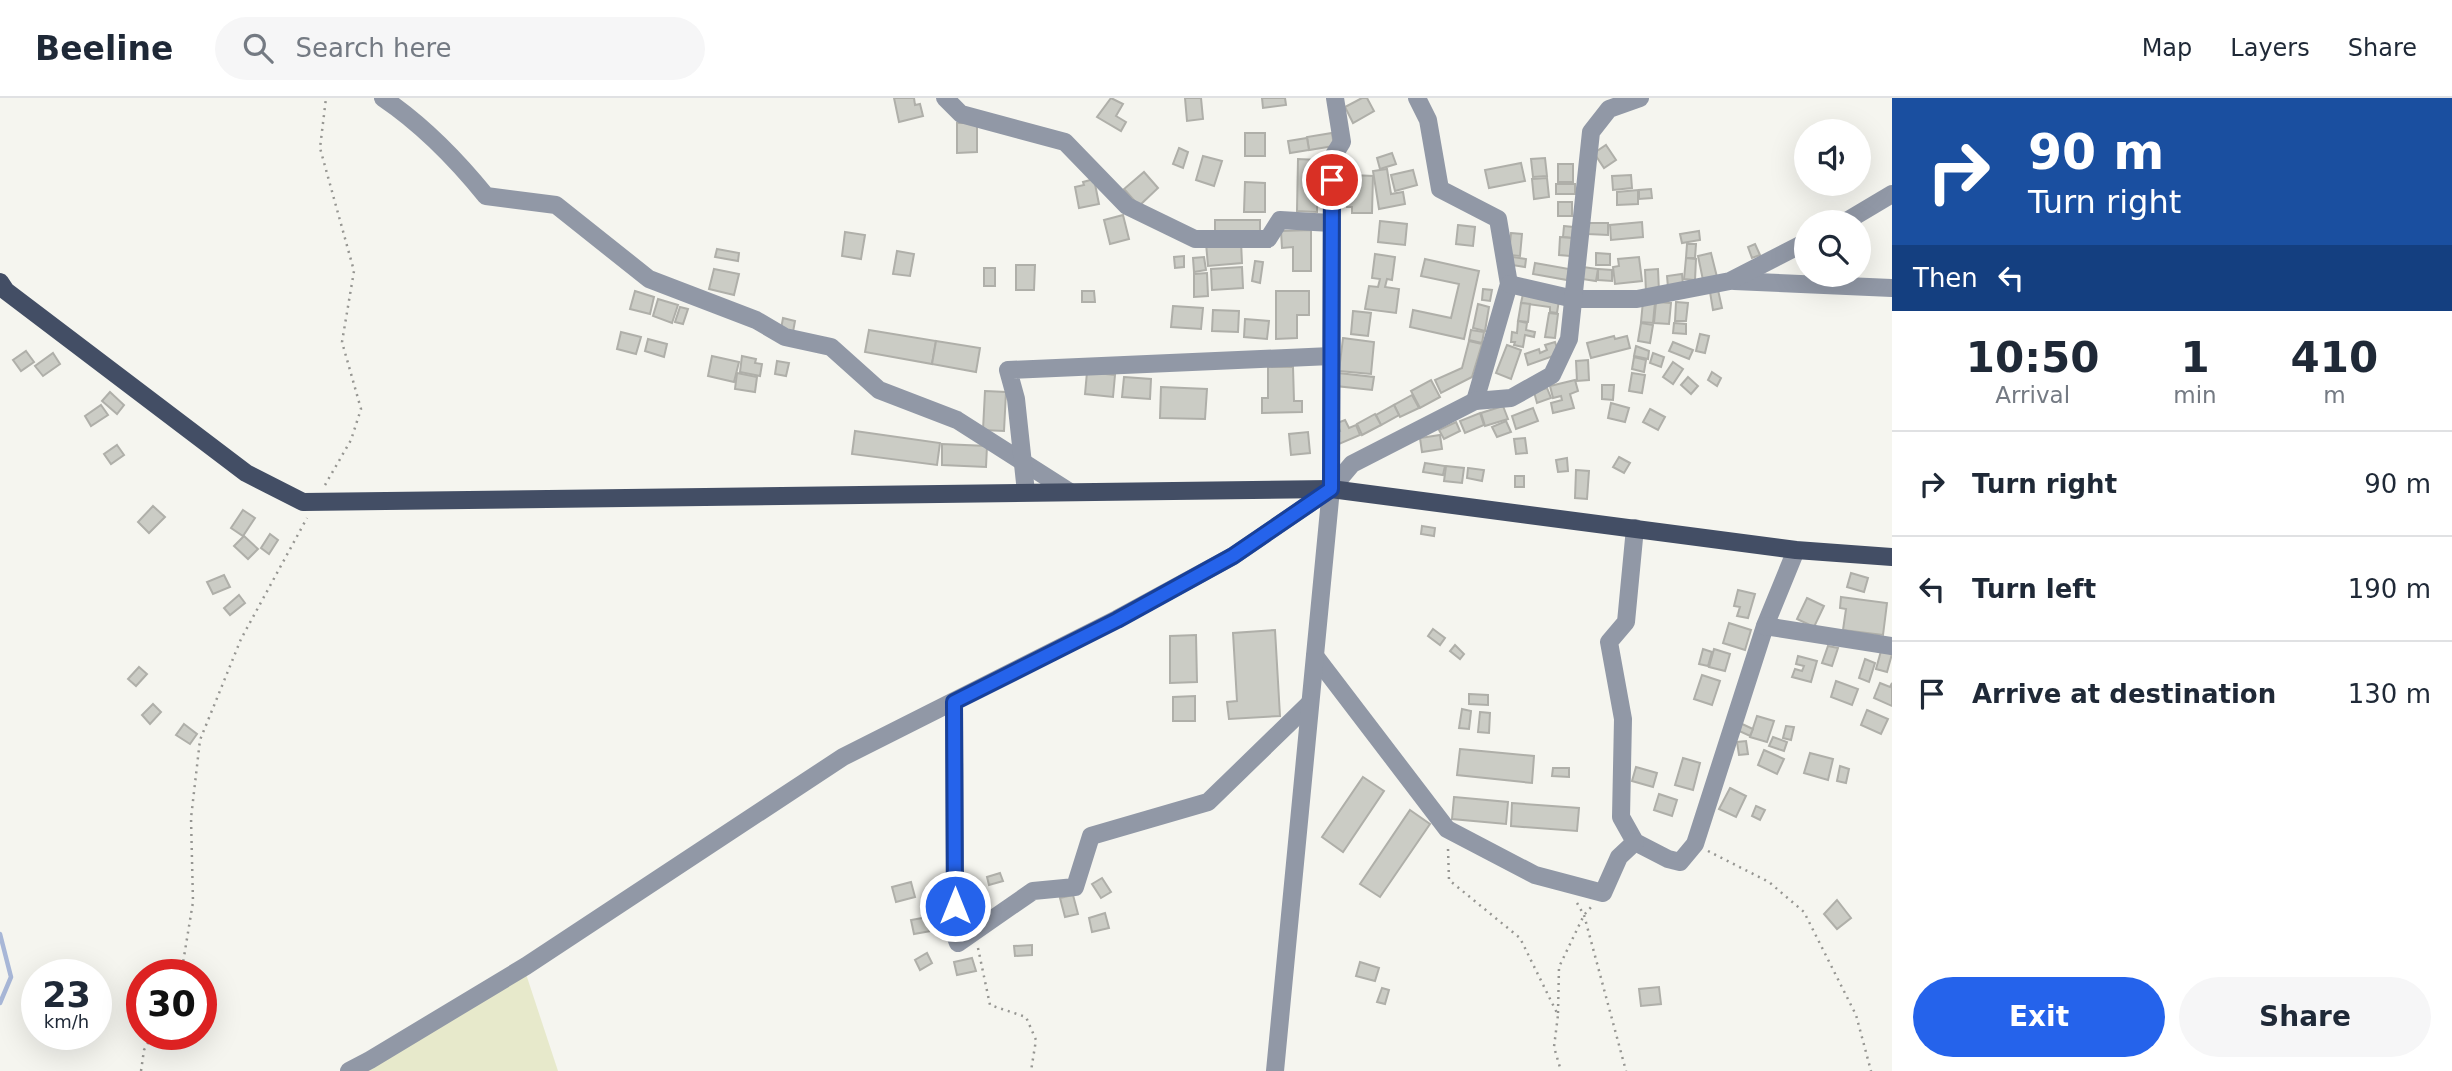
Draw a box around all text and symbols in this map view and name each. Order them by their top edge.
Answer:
search box [215,17,705,80]
text: Beeline [35,29,173,68]
icon: search [239,29,277,67]
text: Search here [295,33,452,63]
text: Map [2142,34,2192,62]
text: Layers [2230,34,2310,62]
text: Share [2348,34,2417,62]
map controls [1794,119,1871,287]
button: sound [1794,119,1871,196]
text: 90 m [2028,124,2164,181]
icon: right [1913,126,2004,217]
pin [1302,150,1362,210]
icon: arrive [1313,161,1351,199]
text: Turn right [2028,183,2181,221]
button: search [1794,210,1871,287]
icon: left [1992,259,2030,297]
text: Then [1913,263,1978,293]
text: 10:50 [1966,333,2100,382]
text: 1 [2180,333,2210,382]
text: 410 [2291,333,2378,382]
text: Arrival [1995,382,2070,408]
text: min [2173,382,2217,408]
text: m [2323,382,2346,408]
icon: right [1913,465,1951,503]
text: Turn right [1972,469,2117,499]
text: 90 m [2364,469,2431,499]
icon: left [1913,570,1951,608]
text: Turn left [1972,574,2096,604]
text: 190 m [2348,574,2431,604]
icon: arrive [1913,675,1951,713]
text: Arrive at destination [1972,679,2276,709]
text: 130 m [2348,679,2431,709]
position arrow [918,869,992,943]
speed limit sign: 30 [126,959,217,1050]
text: 23 [42,975,91,1015]
button: Exit [1913,977,2165,1057]
button: Share [2179,977,2431,1057]
text: km/h [44,1011,89,1032]

